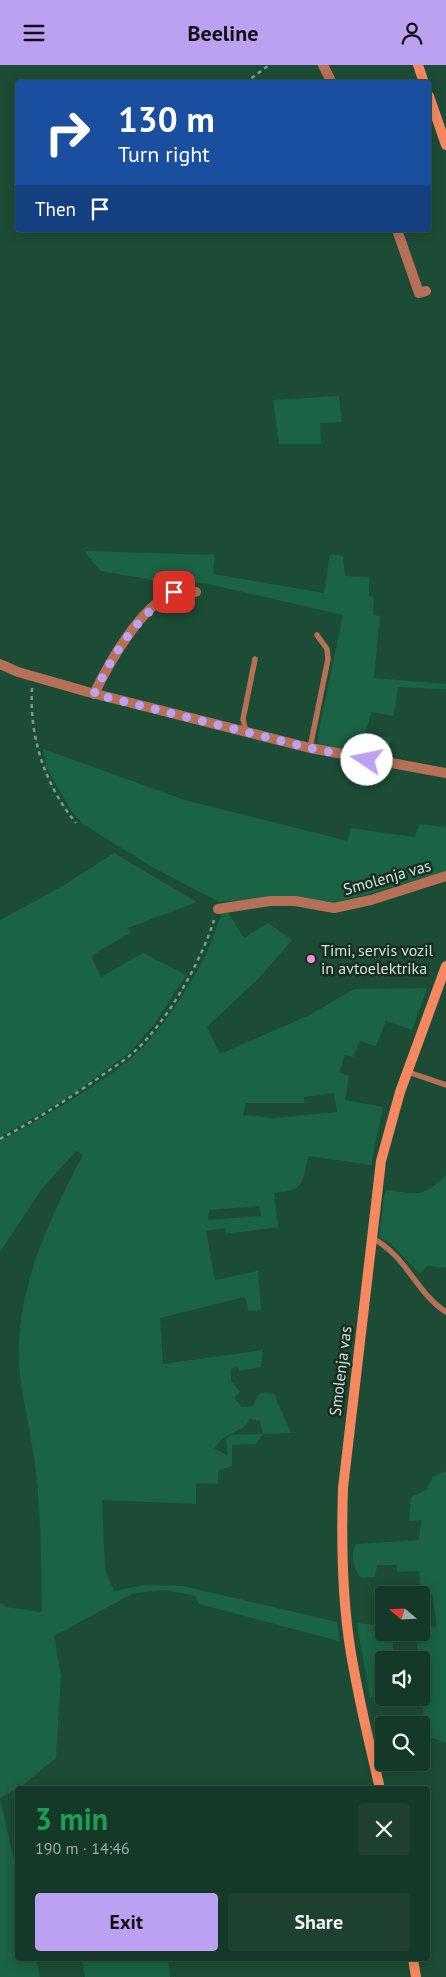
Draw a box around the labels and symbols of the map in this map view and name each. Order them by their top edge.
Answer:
pin [153,571,195,613]
position arrow [340,733,392,785]
street label: Smolenja vas [341,855,433,899]
place label: Timi, servis vozil in avtoelektrika [321,940,433,978]
marker: Timi, servis vozil in avtoelektrika [305,953,317,965]
street label: Smolenja vas [325,1325,355,1417]
north arrow [375,1586,430,1641]

